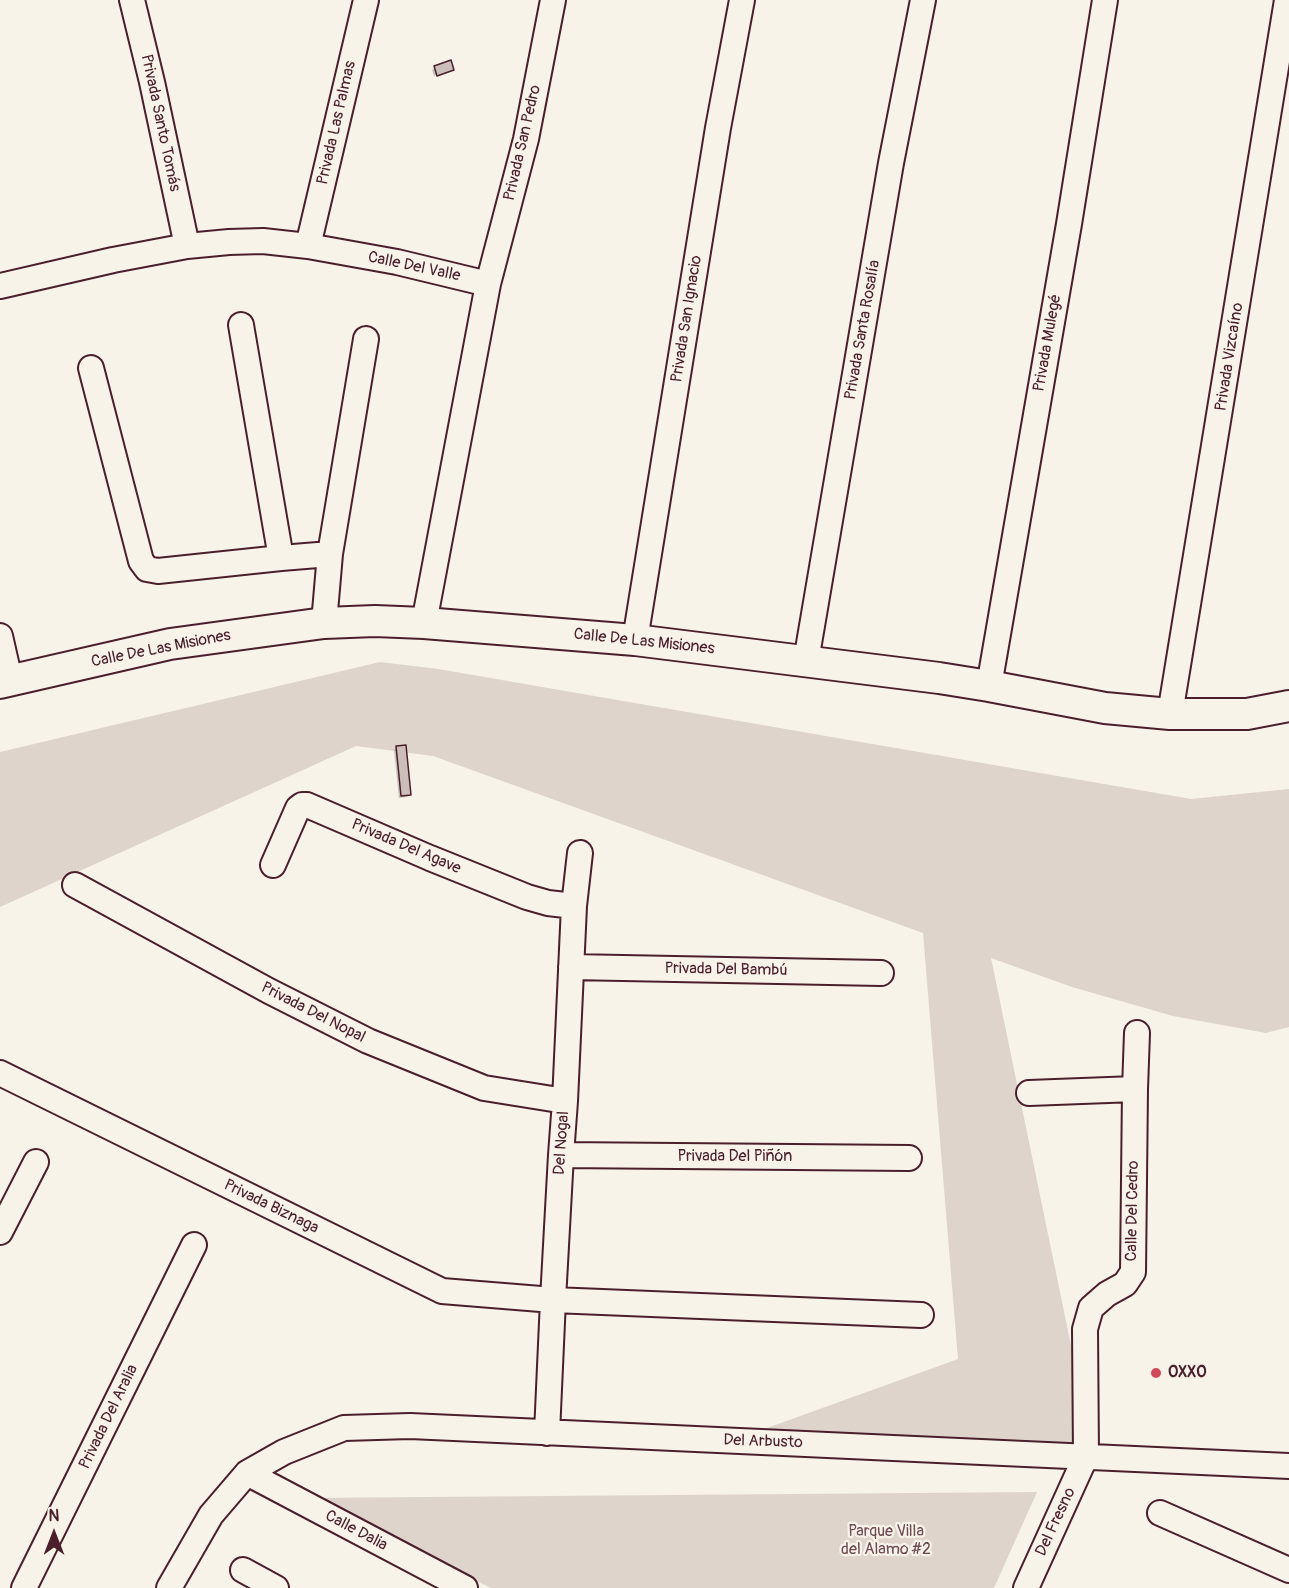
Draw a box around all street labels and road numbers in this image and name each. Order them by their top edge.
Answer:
street label: Privada Santo Tomás [136,53,184,193]
street label: Privada Las Palmas [313,59,361,187]
street label: Privada San Pedro [500,83,546,203]
street label: Calle Del Valle [366,248,462,286]
street label: Privada San Ignacio [667,254,707,384]
street label: Privada Santa Rosalía [841,259,885,401]
street label: Privada Mulegé [1030,293,1066,393]
street label: Privada Vizcaíno [1212,301,1248,413]
street label: Calle De Las Misiones [573,625,715,659]
street label: Calle De Las Misiones [90,626,232,672]
street label: Privada Del Agave [348,815,464,879]
street label: Privada Del Bambú [664,959,788,981]
street label: Privada Del Nopal [258,978,368,1048]
street label: Del Nogal [550,1110,574,1176]
street label: Privada Del Piñón [678,1147,792,1167]
street label: Calle Del Cedro [1123,1160,1143,1262]
street label: Privada Biznaga [220,1176,322,1238]
street label: Privada Del Aralia [75,1362,143,1472]
street label: Del Arbusto [723,1431,803,1453]
street label: Del Fresno [1032,1485,1080,1559]
street label: Calle Dalia [322,1507,390,1555]

